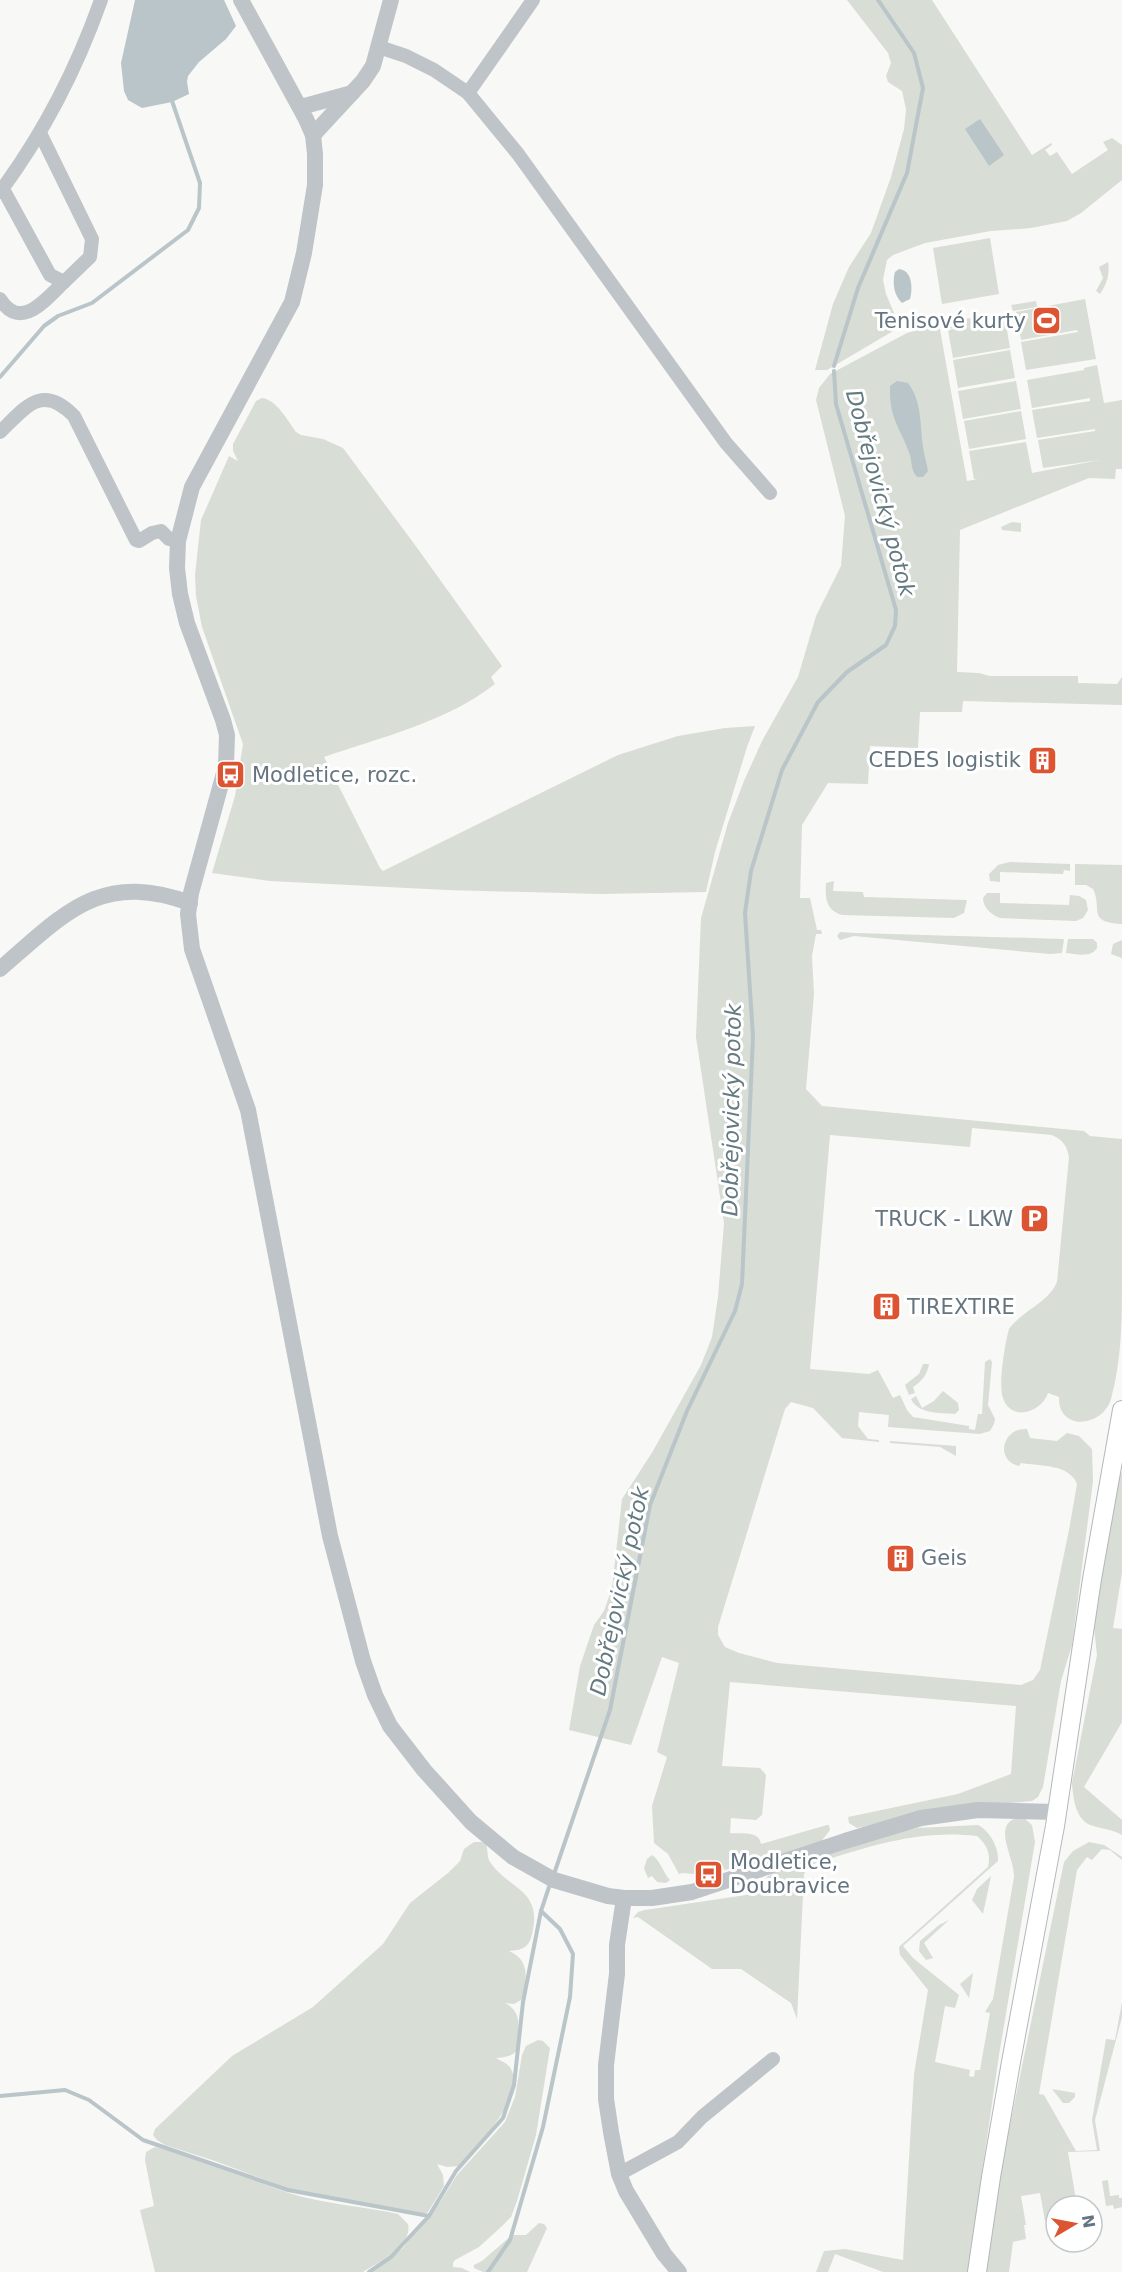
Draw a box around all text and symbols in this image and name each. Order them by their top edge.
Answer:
sports icon: Tenisové kurty [1031,305,1063,337]
place label: Tenisové kurty [874,309,1026,333]
water label: Dobřejovický potok [841,387,920,600]
building icon: CEDES logistik [1026,744,1058,776]
place label: CEDES logistik [869,748,1022,772]
bus stop icon: Modletice, rozc. [215,759,247,791]
place label: Modletice, rozc. [252,763,417,787]
water label: Dobřejovický potok [717,1002,746,1217]
parking icon: TRUCK - LKW [1018,1203,1050,1235]
place label: TRUCK - LKW [874,1207,1013,1231]
building icon: TIREXTIRE [870,1291,902,1323]
place label: TIREXTIRE [906,1295,1015,1319]
water label: Dobřejovický potok [585,1483,654,1698]
building icon: Geis [884,1542,916,1574]
place label: Geis [921,1546,967,1570]
place label: Modletice, Doubravice [730,1850,850,1898]
bus stop icon: Modletice, Doubravice [693,1858,725,1890]
north arrow [1044,2194,1104,2254]
text: N [1078,2213,1099,2230]

